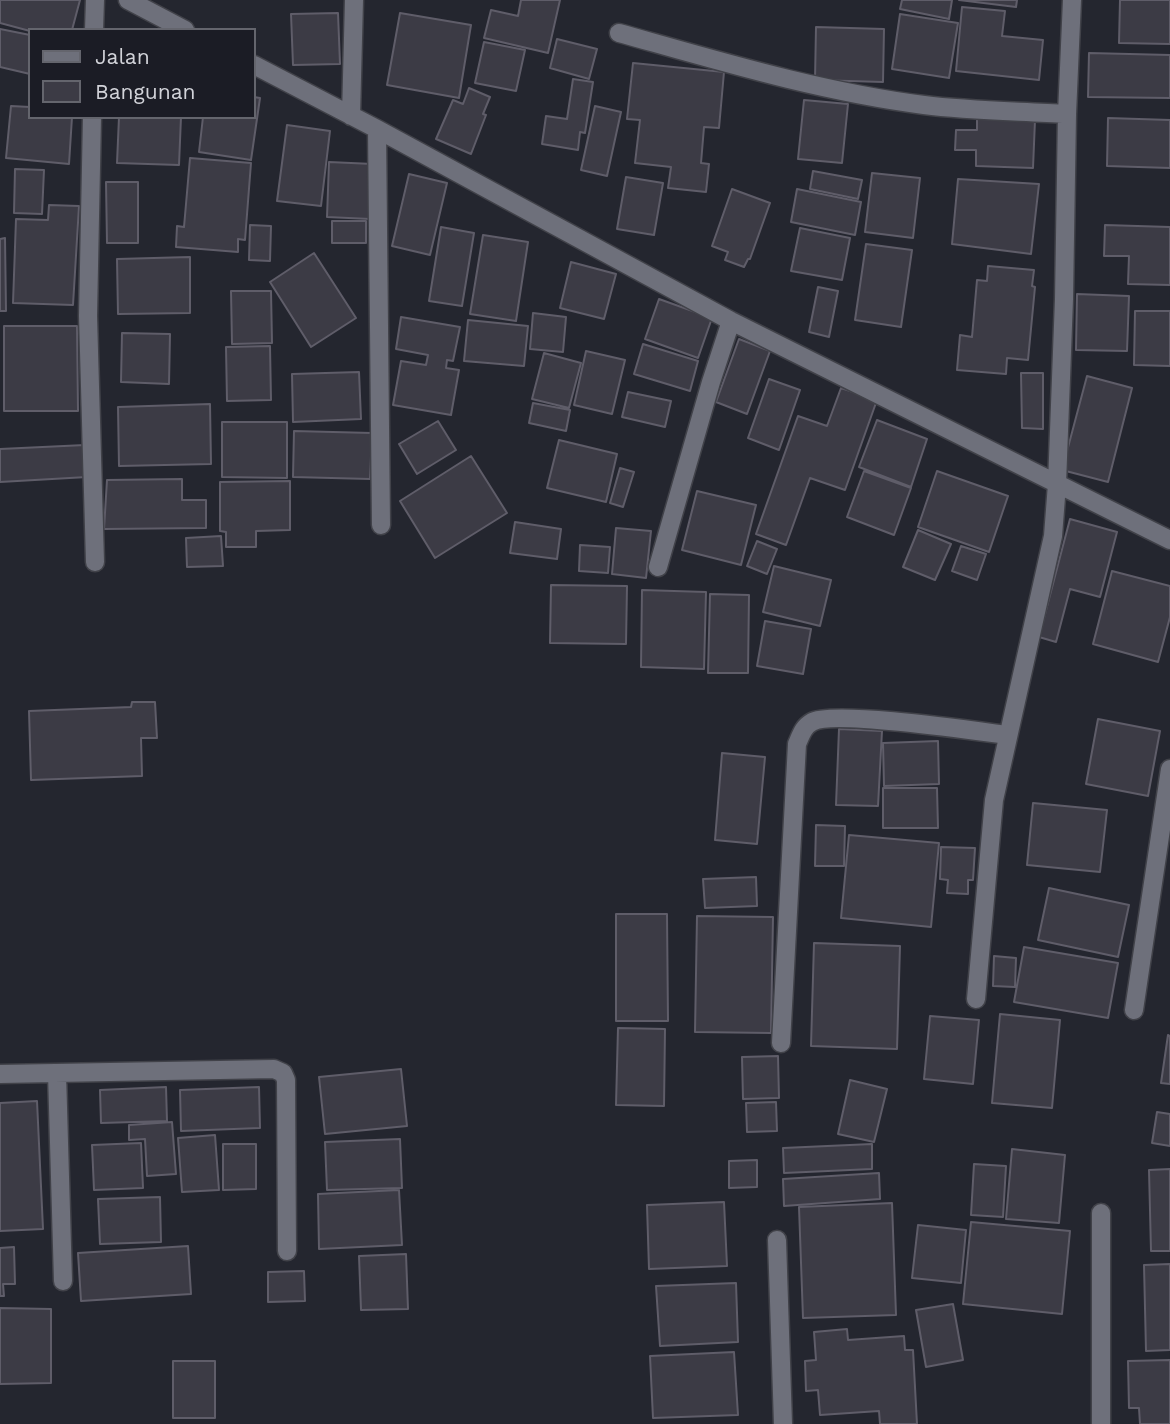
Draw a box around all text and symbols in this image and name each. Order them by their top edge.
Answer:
legend [28,28,256,119]
text: Jalan [95,44,150,69]
text: Bangunan [95,79,196,104]

